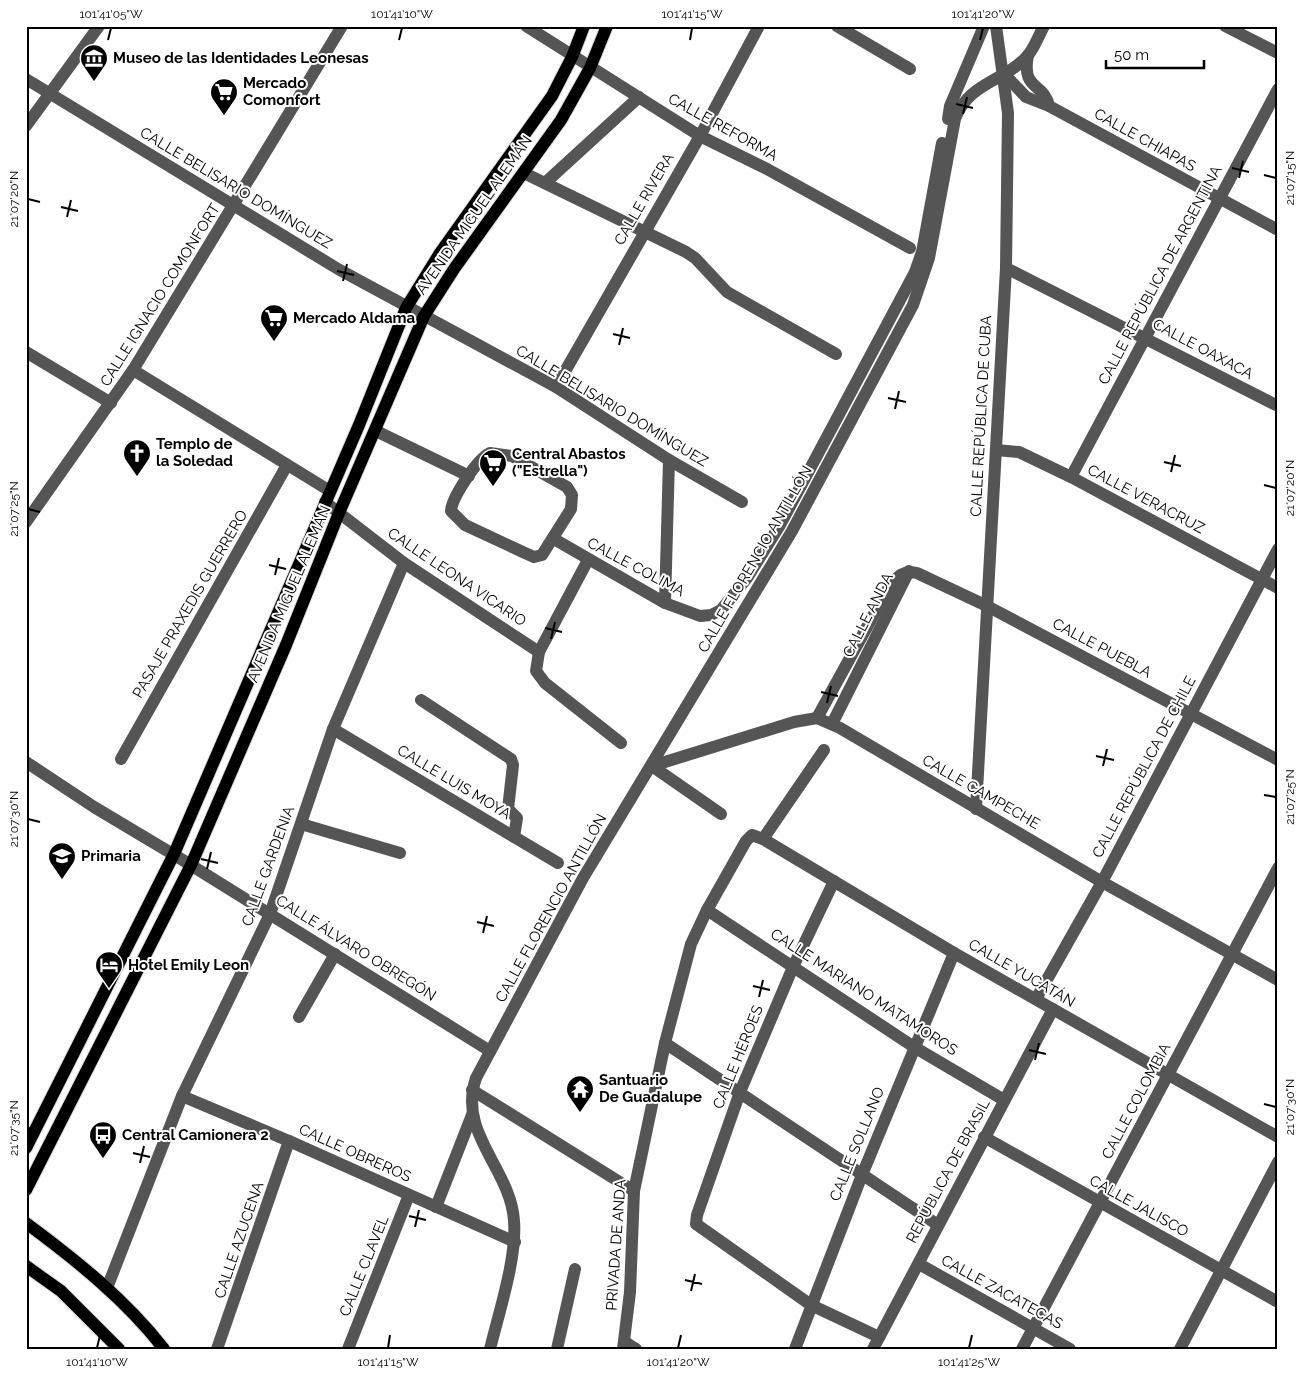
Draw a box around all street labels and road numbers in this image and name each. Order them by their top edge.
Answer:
street label: CALLE REFORMA [665,89,781,165]
street label: CALLE CHIAPAS [1091,105,1199,175]
street label: CALLE BELISARIO DOMÍNGUEZ [137,123,335,253]
street label: AVENIDA MIGUEL ALEMÁN [412,132,536,298]
street label: CALLE RIVERA [610,150,678,248]
street label: CALLE REPÚBLICA DE ARGENTINA [1094,162,1226,388]
street label: CALLE IGNACIO COMONFORT [96,200,224,390]
street label: CALLE REPÚBLICA DE CUBA [967,315,995,517]
street label: CALLE OAXACA [1150,315,1256,383]
street label: CALLE BELISARIO DOMÍNGUEZ [513,341,711,471]
street label: CALLE VERACRUZ [1084,461,1208,537]
street label: CALLE FLORENCIO ANTILLÓN [694,462,816,656]
street label: AVENIDA MIGUEL ALEMÁN [244,503,334,685]
street label: PASAJE PRAXEDIS GUERRERO [129,507,251,701]
street label: CALLE LEONA VICARIO [384,524,530,630]
street label: CALLE COLIMA [584,534,688,600]
street label: CALLE ANDA [839,570,897,660]
street label: CALLE PUEBLA [1049,614,1155,682]
street label: CALLE REPÚBLICA DE CHILE [1088,673,1200,861]
street label: CALLE LUIS MOYA [394,741,514,823]
street label: CALLE CAMPECHE [919,751,1043,833]
street label: CALLE GARDENIA [238,803,298,929]
street label: CALLE FLORENCIO ANTILLÓN [492,811,610,1005]
street label: CALLE ÁLVARO OBREGÓN [273,891,439,1005]
street label: CALLE MARIANO MATAMOROS [767,925,961,1059]
street label: CALLE YUCATÁN [965,935,1079,1011]
street label: CALLE HÉROES [709,1003,767,1111]
street label: CALLE COLOMBIA [1098,1040,1174,1162]
street label: CALLE SOLLANO [826,1084,888,1204]
street label: REPÚBLICA DE BRASIL [902,1096,994,1246]
street label: CALLE OBREROS [296,1120,414,1186]
street label: CALLE JALISCO [1086,1171,1192,1241]
street label: CALLE AZUCENA [211,1179,267,1301]
street label: PRIVADA DE ANDA [602,1179,630,1311]
street label: CALLE CLAVEL [336,1213,392,1319]
street label: CALLE ZACATECAS [938,1251,1066,1333]

